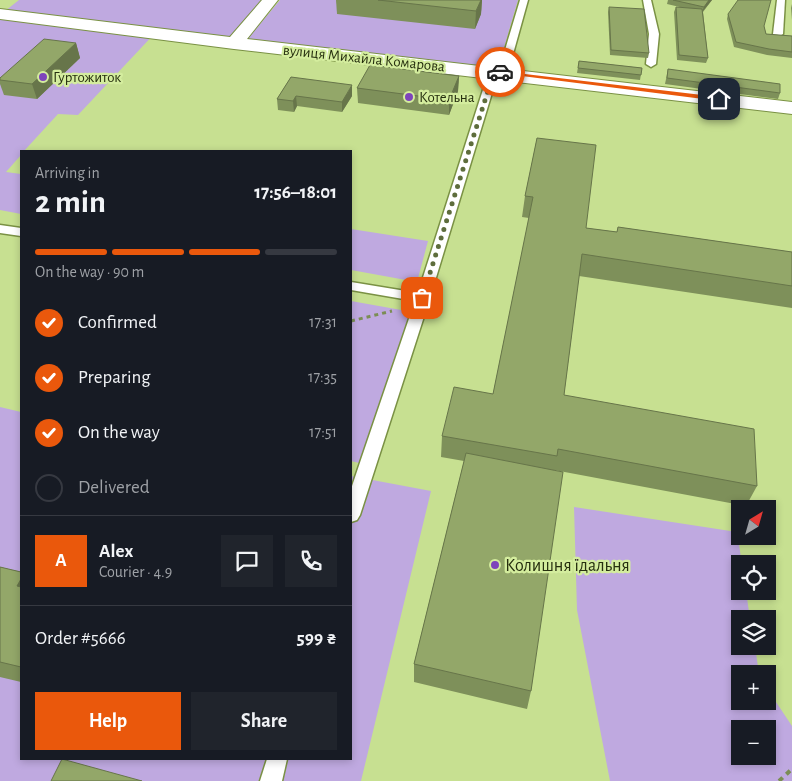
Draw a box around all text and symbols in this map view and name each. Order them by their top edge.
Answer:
street label: вулиця Михайла Комарова [282,43,446,74]
courier [475,47,525,97]
icon: car [486,58,514,86]
place label: Гуртожиток [53,70,121,85]
marker: Гуртожиток [37,71,49,83]
pin [698,78,740,120]
icon: home [705,85,733,113]
place label: Котельна [419,90,475,105]
marker: Котельна [403,91,415,103]
text: Arriving in [35,165,100,181]
text: 17:56–18:01 [254,183,337,202]
text: 2 min [35,186,106,218]
text: On the way · 90 m [35,264,144,280]
pin [401,277,443,319]
icon: bag [408,284,436,312]
icon: check [35,309,63,337]
text: Confirmed [78,313,157,332]
text: 17:31 [309,314,337,330]
icon: check [35,364,63,392]
text: Preparing [78,368,151,387]
text: 17:35 [308,369,337,385]
icon: check [35,419,63,447]
text: On the way [78,423,160,442]
text: 17:51 [309,424,337,440]
text: Delivered [78,478,150,497]
north arrow [731,500,776,545]
map controls [731,500,776,765]
button: chat [221,535,273,587]
button: phone [285,535,337,587]
text: Alex [99,542,133,561]
text: A [55,551,67,570]
button: locate [731,555,776,600]
place label: Колишня їдальня [505,557,630,575]
marker: Колишня їдальня [489,559,501,571]
text: Courier · 4.9 [99,564,172,580]
button: layers [731,610,776,655]
text: Order #5666 [35,629,126,648]
text: 599 ₴ [297,629,337,648]
button: + [731,665,776,710]
button: Help [35,692,181,750]
button: Share [191,692,337,750]
button: − [731,720,776,765]

